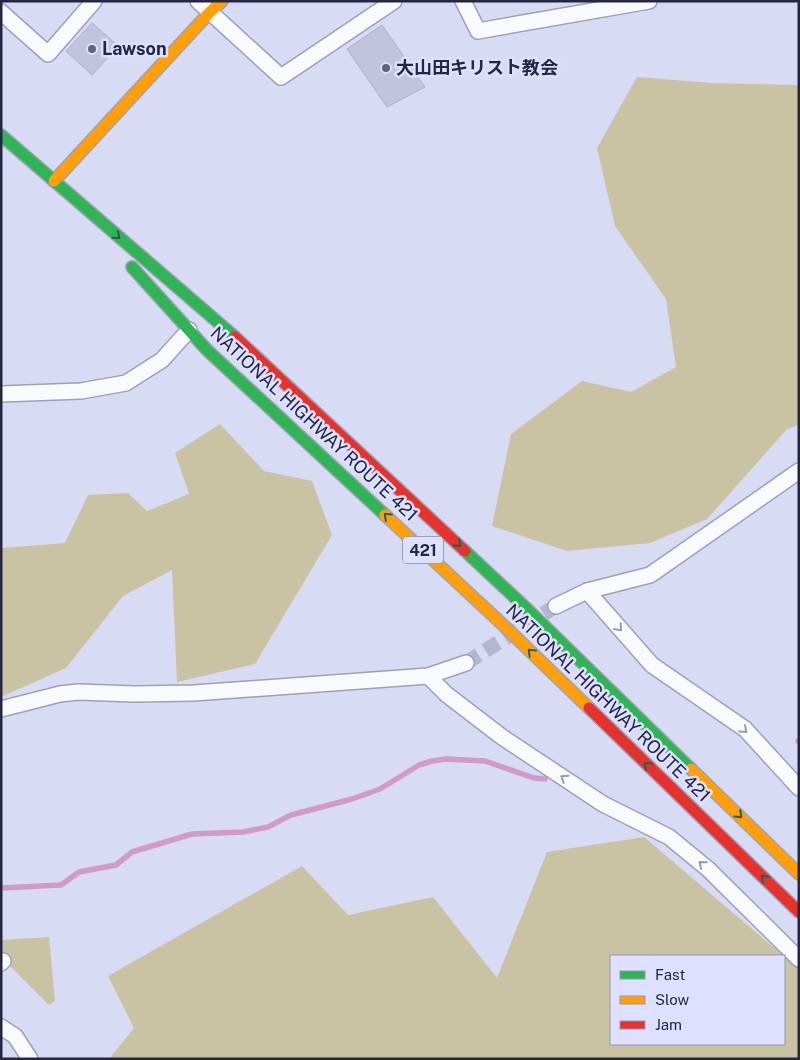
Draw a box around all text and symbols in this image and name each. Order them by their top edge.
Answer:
place label: Lawson [102,38,167,59]
marker: Lawson [86,43,98,55]
place label: 大山田キリスト教会 [396,57,558,78]
marker: 大山田キリスト教会 [380,62,392,74]
one-way arrow [112,230,121,239]
street label: NATIONAL HIGHWAY ROUTE 421 [206,322,422,525]
one-way arrow [383,513,392,522]
road number: 421 [403,536,443,564]
one-way arrow [452,538,461,547]
street label: NATIONAL HIGHWAY ROUTE 421 [502,599,715,806]
one-way arrow [614,622,623,631]
one-way arrow [527,648,536,657]
one-way arrow [739,724,748,733]
one-way arrow [644,762,653,771]
one-way arrow [561,775,570,784]
one-way arrow [733,809,742,818]
one-way arrow [699,861,708,869]
one-way arrow [760,875,769,884]
legend [610,955,785,1045]
text: Fast [655,966,685,983]
text: Slow [655,991,690,1008]
text: Jam [655,1016,682,1033]

